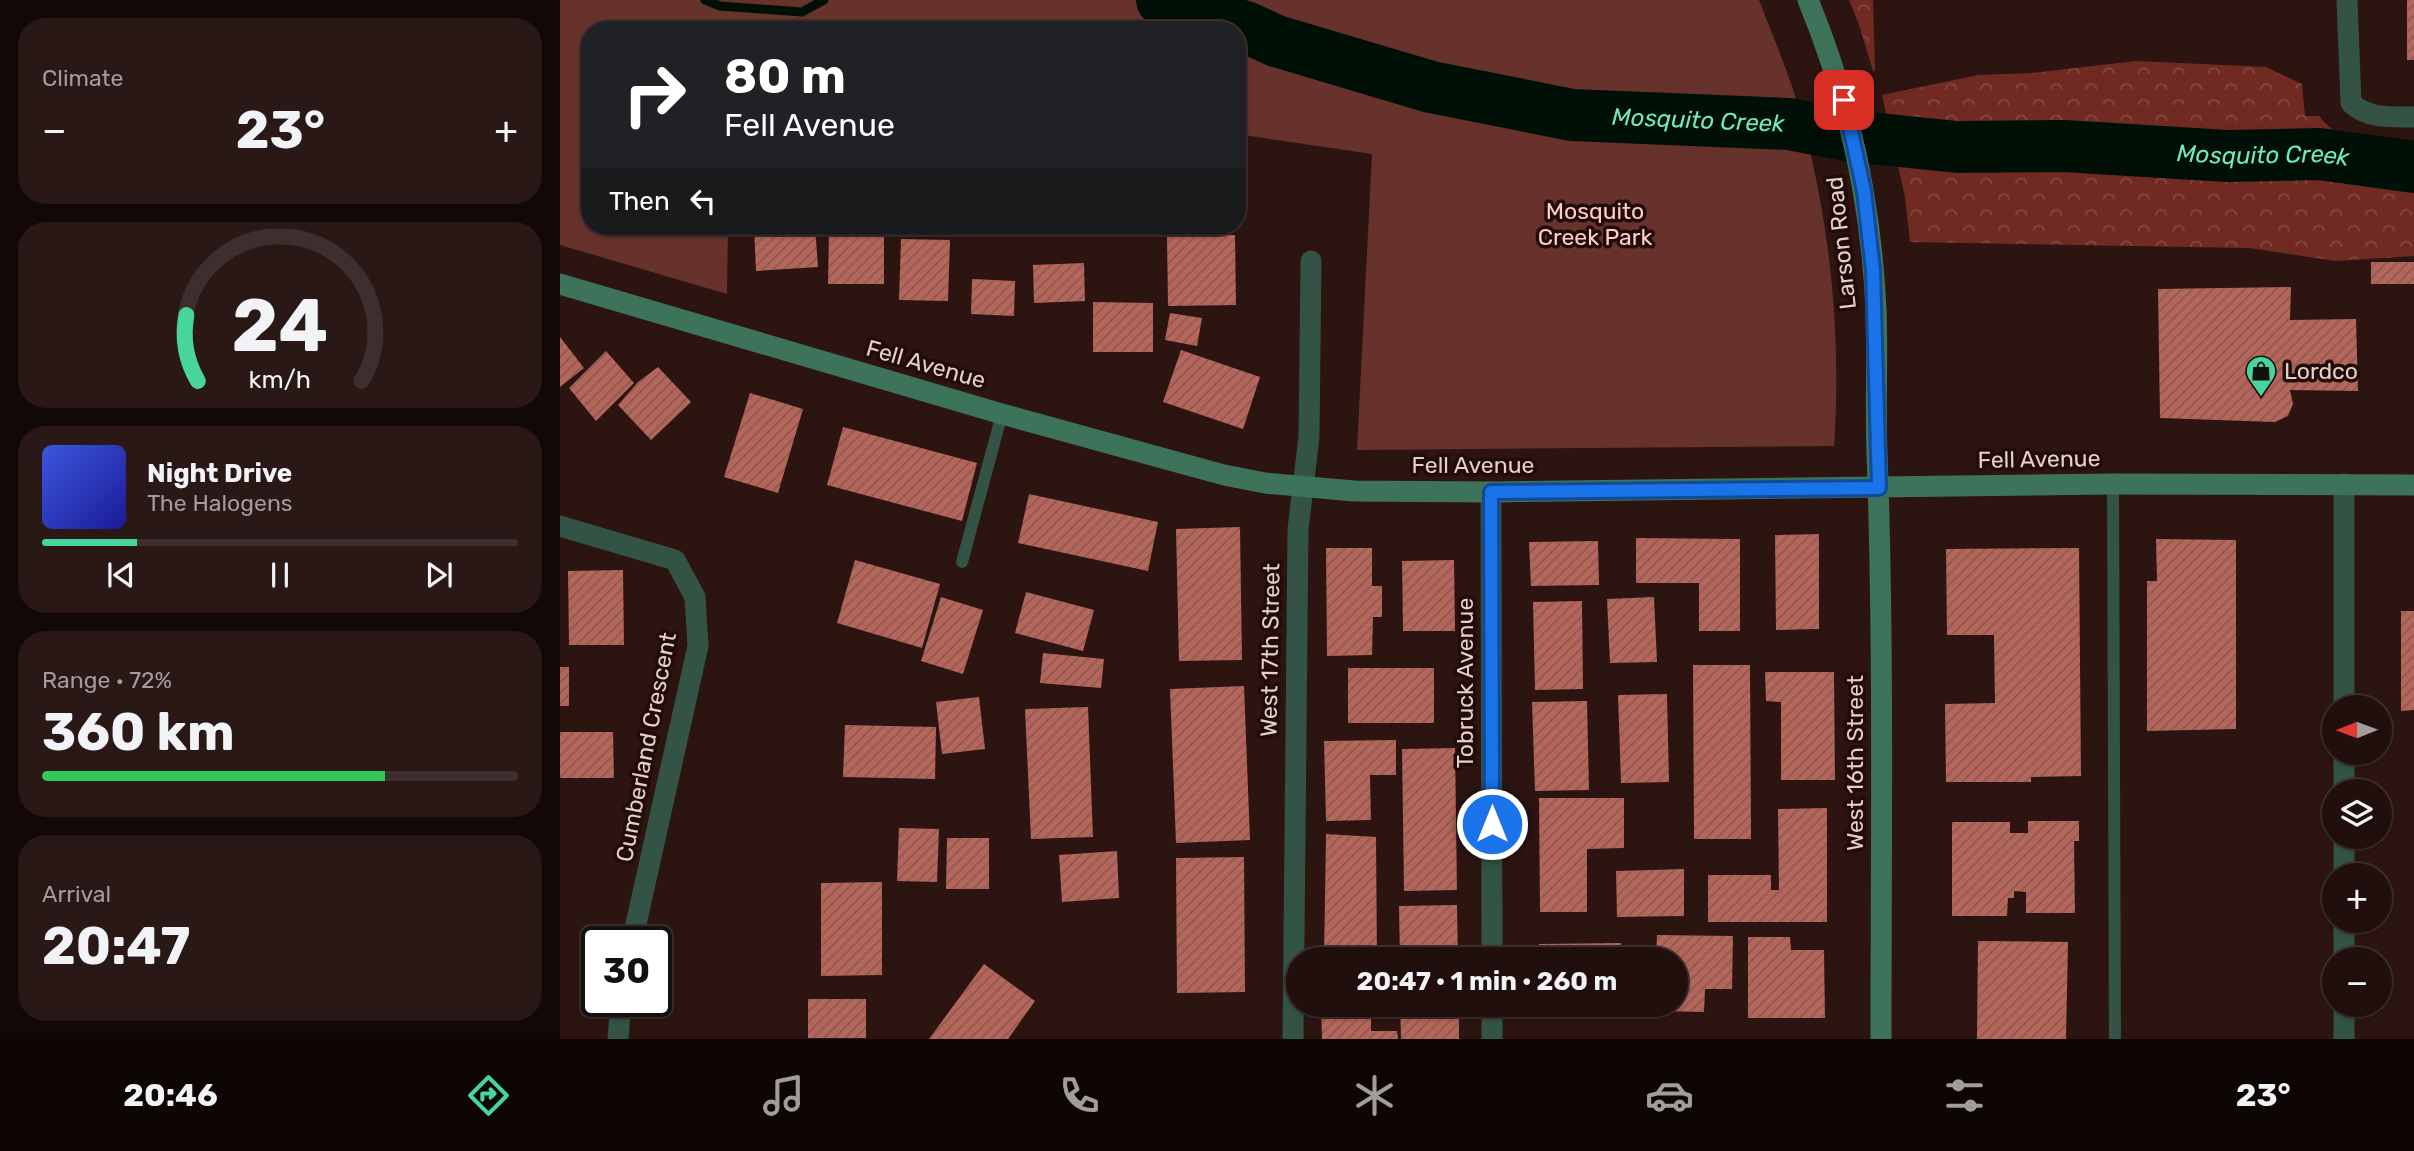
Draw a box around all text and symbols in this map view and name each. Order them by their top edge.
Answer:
text: 80 m [724,47,846,105]
icon: right [609,49,700,140]
text: Climate [42,64,123,92]
pin [1814,70,1874,130]
icon: arrive [1825,81,1863,119]
text: 23° [236,99,325,161]
water label: Mosquito Creek [1611,103,1786,138]
text: Fell Avenue [724,106,895,144]
text: − [42,107,67,153]
text: + [494,107,518,153]
water label: Mosquito Creek [2176,139,2352,172]
street label: Larson Road [1820,175,1862,311]
icon: left [684,182,722,220]
text: Then [609,186,670,217]
park label: Mosquito Creek Park [1538,197,1652,251]
text: 24 [232,284,328,370]
street label: Fell Avenue [863,334,989,394]
shop icon: Lordco [2244,354,2278,398]
place label: Lordco [2284,357,2358,385]
text: km/h [249,365,311,394]
street label: Fell Avenue [1977,444,2101,474]
street label: Fell Avenue [1412,451,1534,479]
text: Night Drive [147,458,292,489]
text: The Halogens [147,489,293,517]
icon: previous [102,556,140,594]
icon: pause [261,556,299,594]
icon: next [420,556,458,594]
street label: West 17th Street [1254,563,1286,737]
street label: Tobruck Avenue [1451,598,1479,768]
street label: Cumberland Crescent [610,630,682,864]
text: Range · 72% [42,666,172,694]
street label: West 16th Street [1841,675,1869,851]
north arrow [2322,695,2392,765]
map controls [2322,695,2392,1017]
text: 360 km [42,701,235,763]
button: layers [2322,779,2392,849]
position arrow [1455,787,1529,861]
button: + [2322,863,2392,933]
text: Arrival [42,880,111,908]
text: 20:47 [42,915,190,977]
speed limit sign: 30 [581,926,672,1017]
button: − [2322,947,2392,1017]
text: 20:47 · 1 min · 260 m [1357,966,1617,997]
icon: directions [464,1071,513,1120]
icon: music [759,1071,808,1120]
icon: phone [1055,1071,1104,1120]
icon: climate [1350,1071,1399,1120]
icon: car [1645,1071,1694,1120]
icon: filters [1940,1071,1989,1120]
text: 20:46 [123,1076,218,1114]
text: 23° [2236,1076,2291,1114]

